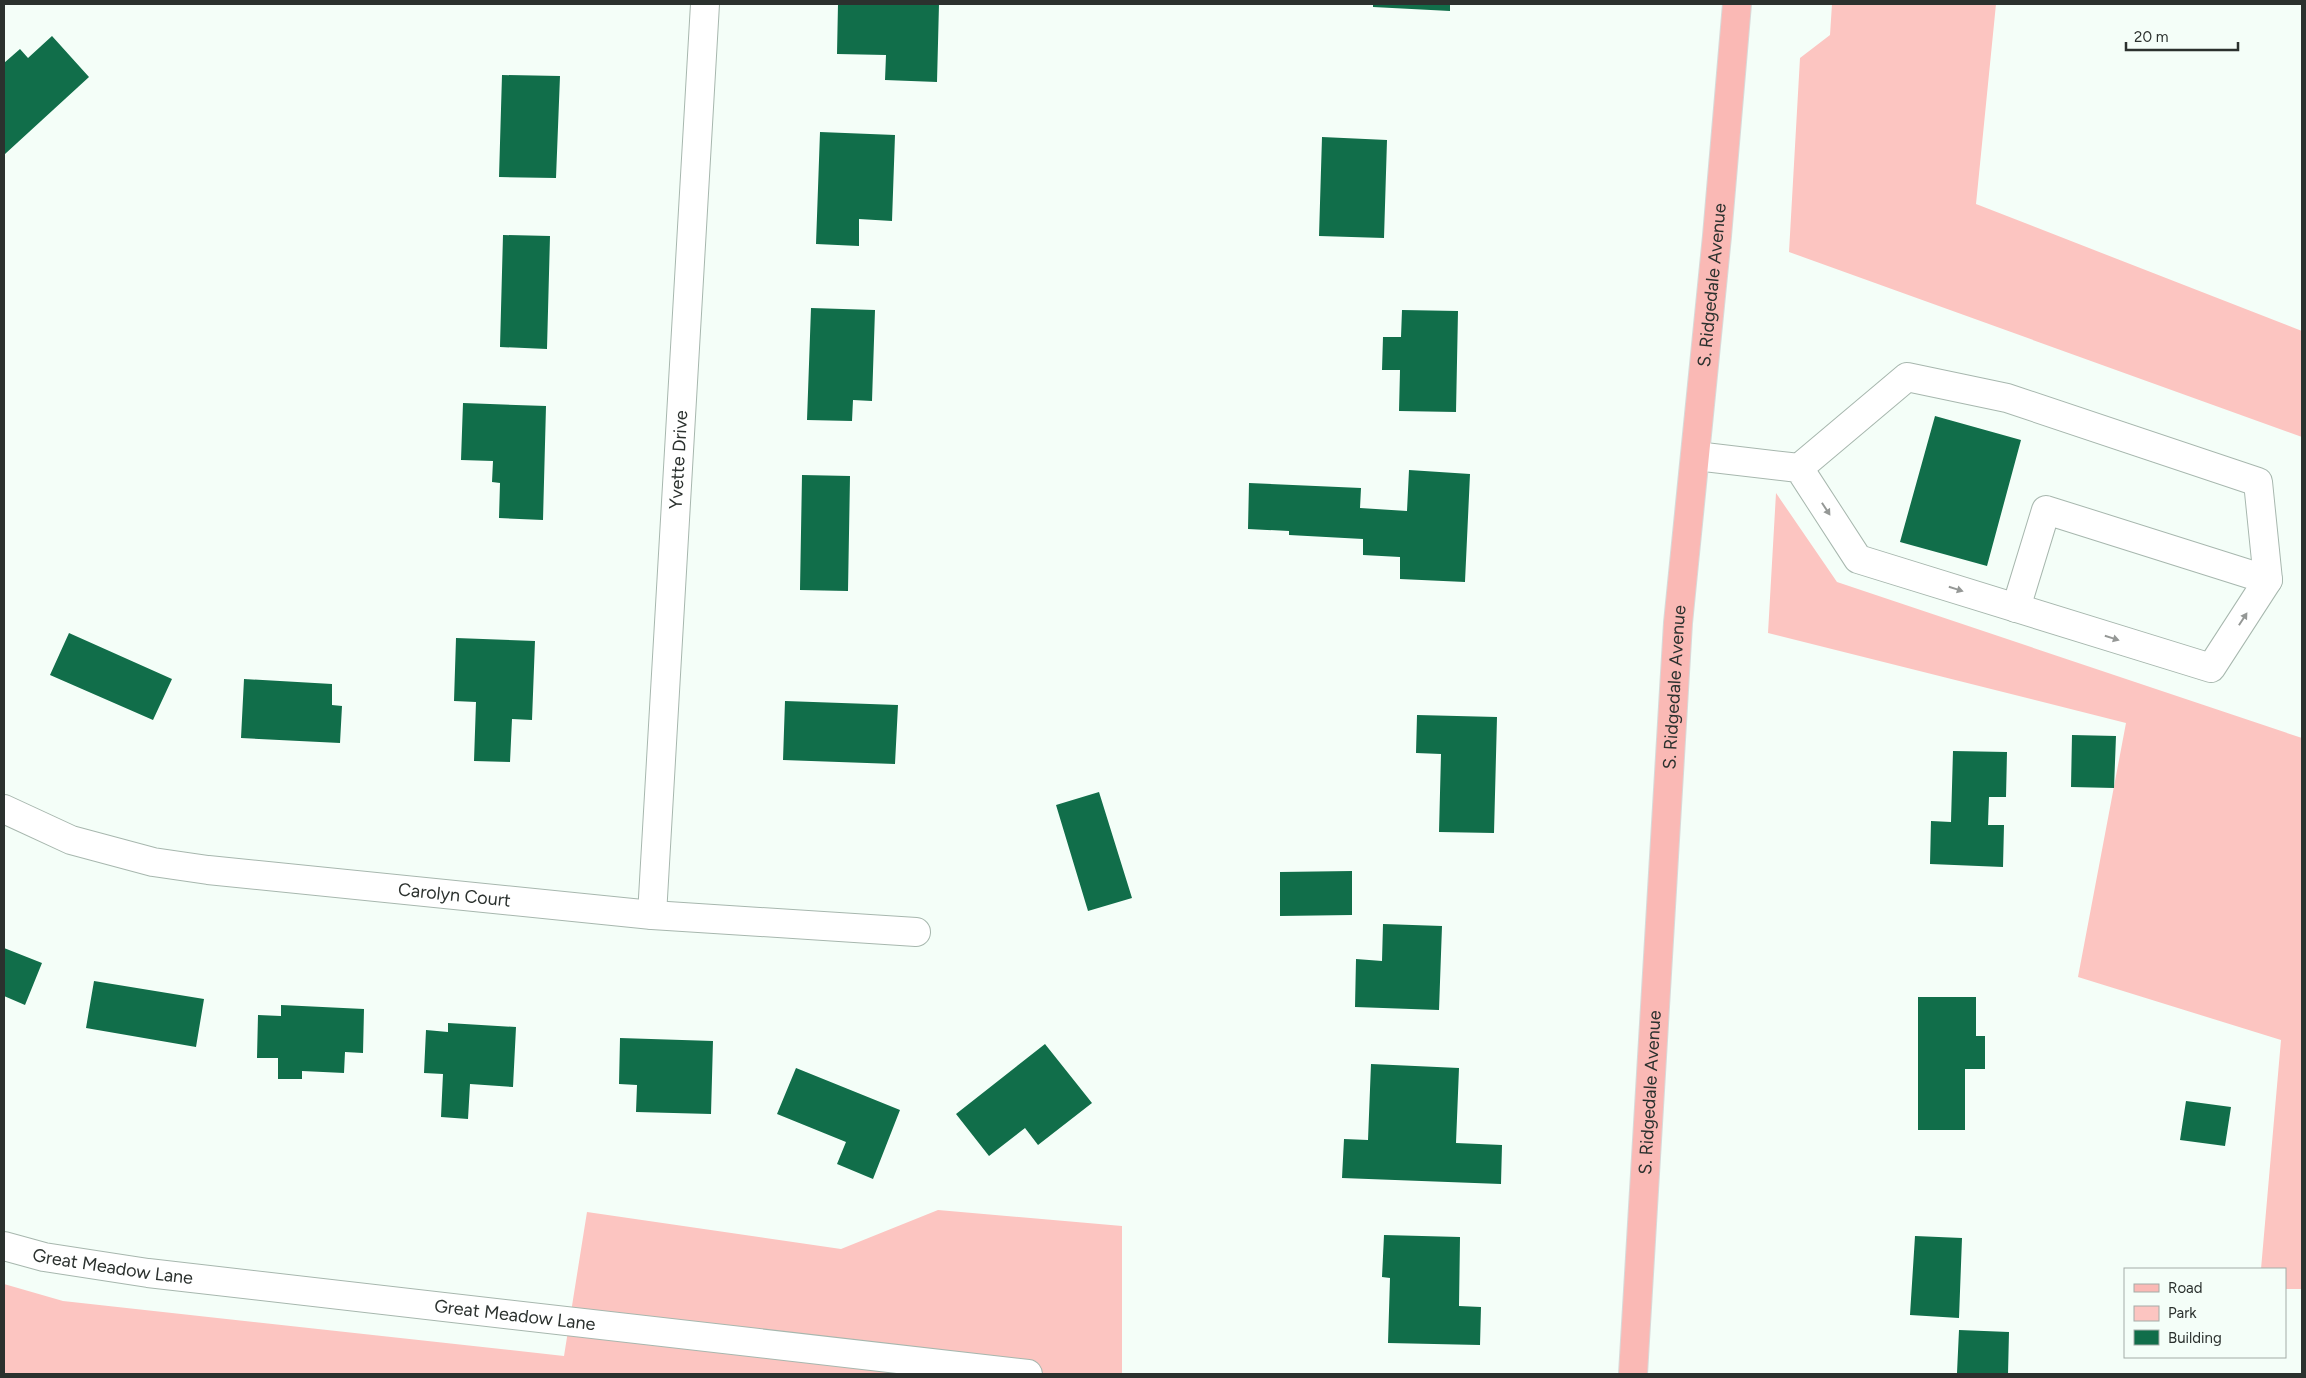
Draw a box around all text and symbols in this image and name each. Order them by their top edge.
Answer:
scale bar [2126,20,2238,52]
text: 20 m [2134,28,2168,46]
street label: S. Ridgedale Avenue [1693,202,1731,368]
street label: Yvette Drive [665,409,692,510]
one-way arrow [1821,502,1830,516]
one-way arrow [1949,586,1964,594]
street label: S. Ridgedale Avenue [1658,604,1691,770]
one-way arrow [2238,612,2247,625]
one-way arrow [2104,634,2119,642]
street label: Carolyn Court [397,878,512,912]
street label: S. Ridgedale Avenue [1634,1010,1666,1175]
street label: Great Meadow Lane [30,1243,194,1289]
legend [2124,1268,2286,1358]
text: Road [2168,1279,2203,1297]
street label: Great Meadow Lane [433,1295,597,1335]
text: Park [2168,1304,2197,1322]
text: Building [2168,1329,2222,1347]

